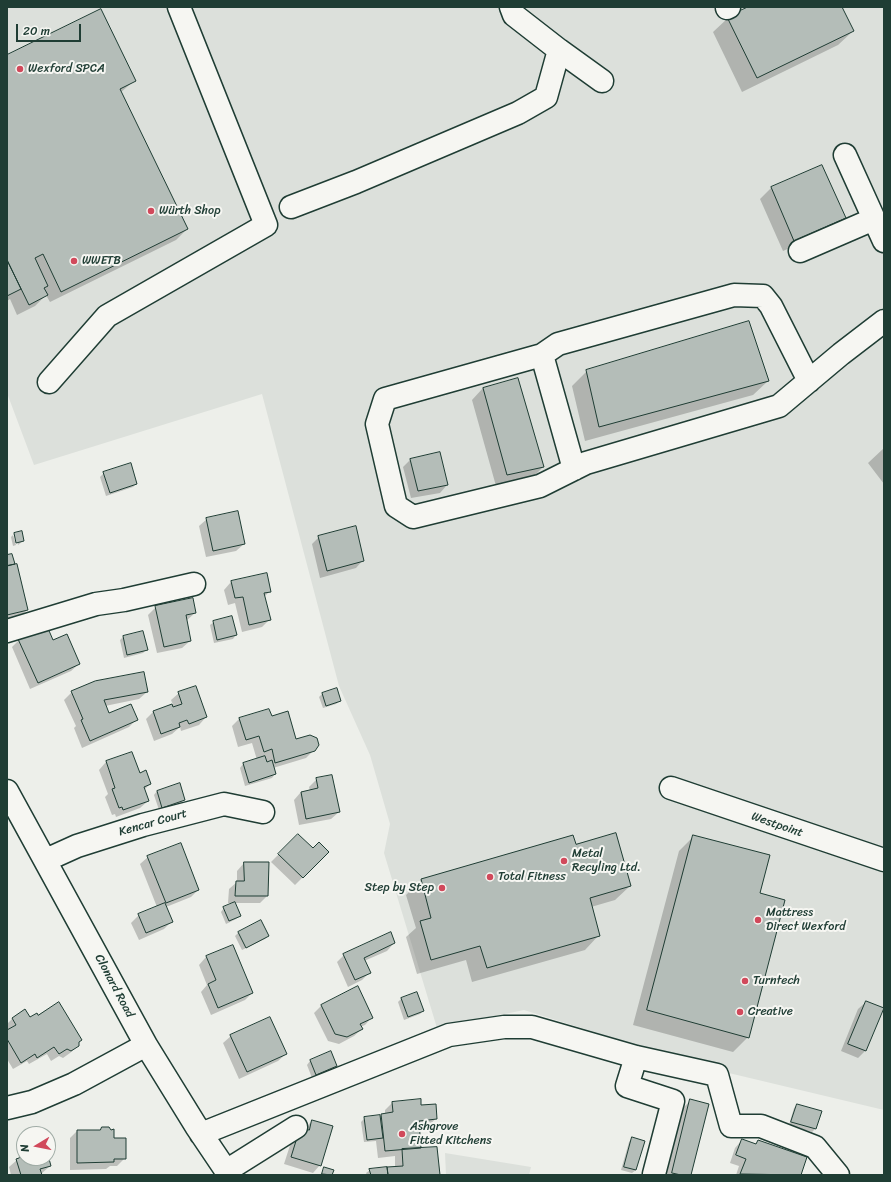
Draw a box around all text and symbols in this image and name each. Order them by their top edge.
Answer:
scale bar [18,16,83,42]
text: 20 m [23,20,50,42]
place label: Wexford SPCA [28,62,105,76]
marker: Wexford SPCA [15,64,25,74]
place label: Würth Shop [159,204,221,218]
marker: Würth Shop [146,206,156,216]
place label: WWETB [82,254,121,268]
marker: WWETB [69,256,79,266]
street label: Kencar Court [117,806,189,840]
street label: Westpoint [749,809,805,841]
place label: Metal Recyling Ltd. [572,847,641,875]
marker: Metal Recyling Ltd. [559,856,569,866]
place label: Total Fitness [498,870,566,884]
marker: Total Fitness [485,872,495,882]
place label: Step by Step [364,881,434,895]
marker: Step by Step [437,883,447,893]
place label: Mattress Direct Wexford [766,906,846,934]
marker: Mattress Direct Wexford [753,915,763,925]
street label: Clonard Road [91,952,137,1020]
place label: Turntech [753,974,800,988]
marker: Turntech [740,976,750,986]
place label: Creative [748,1005,793,1019]
marker: Creative [735,1007,745,1017]
place label: Ashgrove Fitted Kitchens [410,1120,492,1148]
north arrow [16,1126,56,1166]
marker: Ashgrove Fitted Kitchens [397,1129,407,1139]
text: N [15,1143,35,1153]

